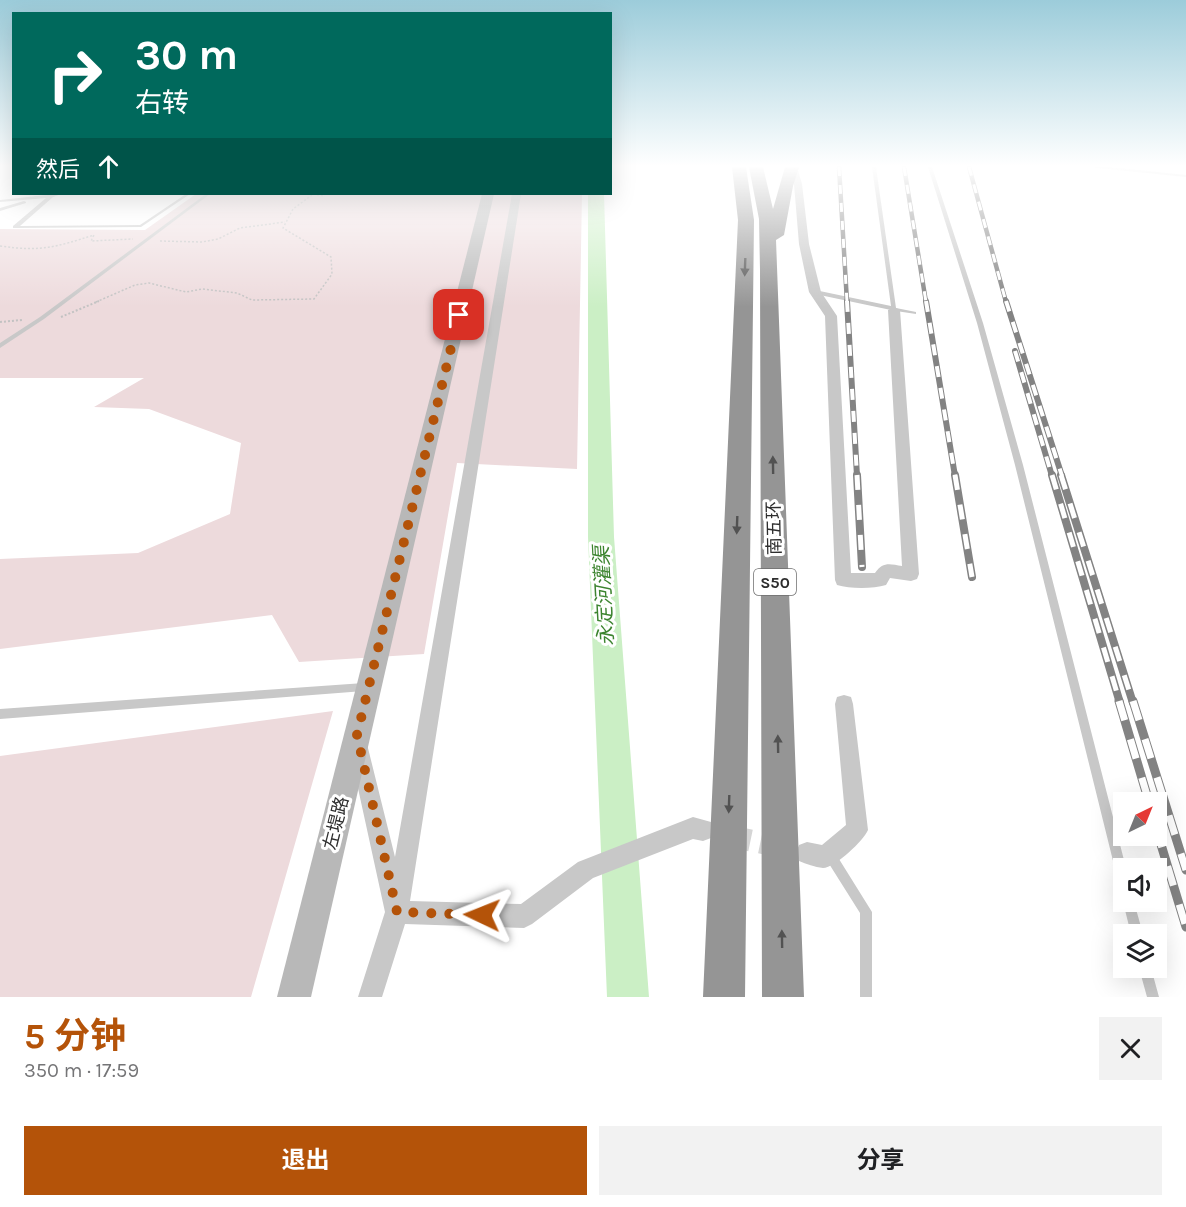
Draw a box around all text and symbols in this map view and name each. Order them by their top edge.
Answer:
text: 30 m [135,30,238,80]
icon: right [36,36,114,114]
text: 右转 [135,87,189,119]
icon: ahead [92,150,125,183]
text: 然后 [36,157,80,183]
one-way arrow [740,258,750,277]
pin [433,289,484,340]
icon: arrive [442,298,475,331]
one-way arrow [768,455,778,474]
street label: 南五环 [763,501,785,555]
one-way arrow [733,516,742,535]
water label: 永定河灌渠 [590,542,618,647]
road number: S50 [754,569,796,595]
one-way arrow [774,734,783,753]
north arrow [1113,792,1167,846]
map controls [1113,792,1167,978]
street label: 左堤路 [319,794,353,852]
one-way arrow [725,795,734,814]
button: sound [1113,858,1167,912]
position arrow [450,883,514,947]
button: layers [1113,924,1167,978]
one-way arrow [777,929,787,948]
text: 5 分钟 [24,1015,126,1057]
button: close [1099,1017,1162,1080]
text: 350 m · 17:59 [24,1059,139,1082]
button: 退出 [24,1126,587,1195]
button: 分享 [599,1126,1162,1195]

